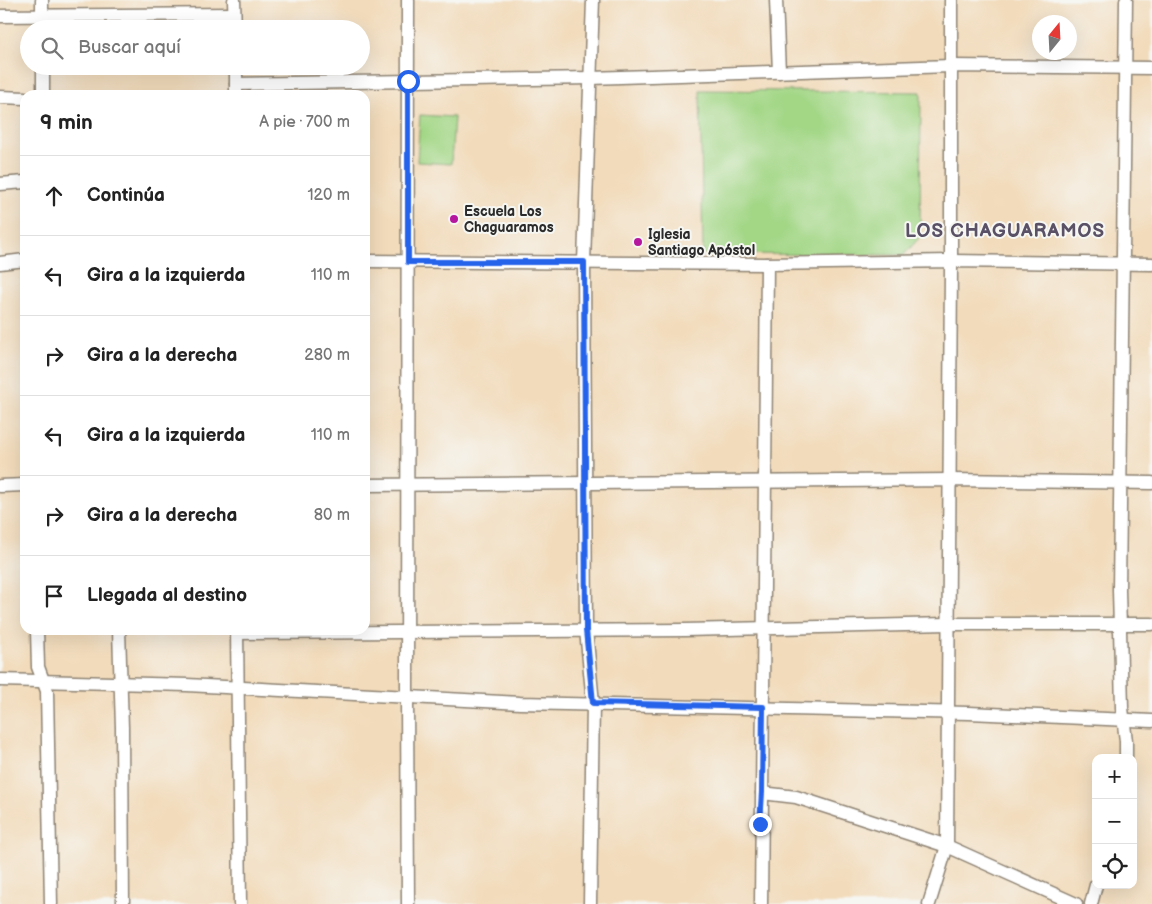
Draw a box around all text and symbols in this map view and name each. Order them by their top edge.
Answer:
north arrow [1032,15,1077,60]
search box [20,20,370,75]
icon: search [38,34,66,62]
text: Buscar aquí [78,36,181,59]
route start [397,70,420,93]
text: 9 min [40,110,93,135]
text: A pie · 700 m [259,113,350,132]
icon: ahead [40,182,68,210]
text: Continúa [87,184,165,207]
text: 120 m [307,186,350,205]
place label: Escuela Los Chaguaramos [464,203,554,236]
marker: Escuela Los Chaguaramos [448,213,460,225]
district label: LOS CHAGUARAMOS [905,220,1105,243]
place label: Iglesia Santiago Apóstol [648,226,755,259]
marker: Iglesia Santiago Apóstol [632,236,644,248]
icon: left [40,262,68,290]
text: Gira a la izquierda [87,264,245,287]
text: 110 m [311,266,350,285]
icon: right [40,342,68,370]
text: Gira a la derecha [87,344,237,367]
text: 280 m [304,346,350,365]
icon: left [40,422,68,450]
text: Gira a la izquierda [87,424,245,447]
text: 110 m [311,426,350,445]
icon: right [40,502,68,530]
text: Gira a la derecha [87,504,237,527]
text: 80 m [314,506,350,525]
icon: arrive [40,582,68,610]
text: Llegada al destino [87,584,247,607]
map controls [1092,754,1137,889]
button: + [1092,754,1137,799]
button: − [1092,799,1137,844]
route end [749,813,772,836]
button: locate [1092,844,1137,889]

